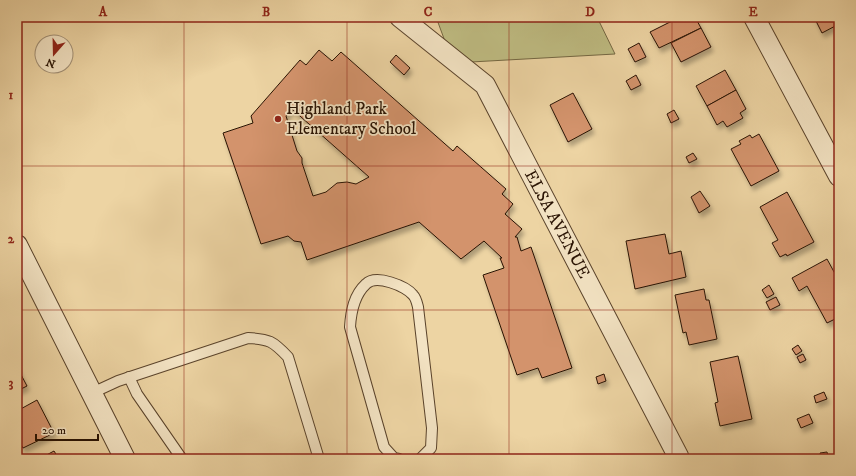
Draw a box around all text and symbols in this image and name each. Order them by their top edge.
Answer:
text: A [98,4,108,20]
text: B [262,4,270,20]
text: C [424,4,433,20]
text: D [585,4,595,20]
text: E [748,4,758,20]
north arrow [34,34,74,74]
text: N [44,54,58,71]
text: 1 [9,87,14,103]
place label: Highland Park Elementary School [286,98,416,140]
marker: Highland Park Elementary School [273,114,283,124]
street label: ELSA AVENUE [519,166,595,282]
text: 2 [8,231,15,247]
text: 3 [9,375,14,391]
scale bar [36,416,98,442]
text: 20 m [42,423,66,438]

